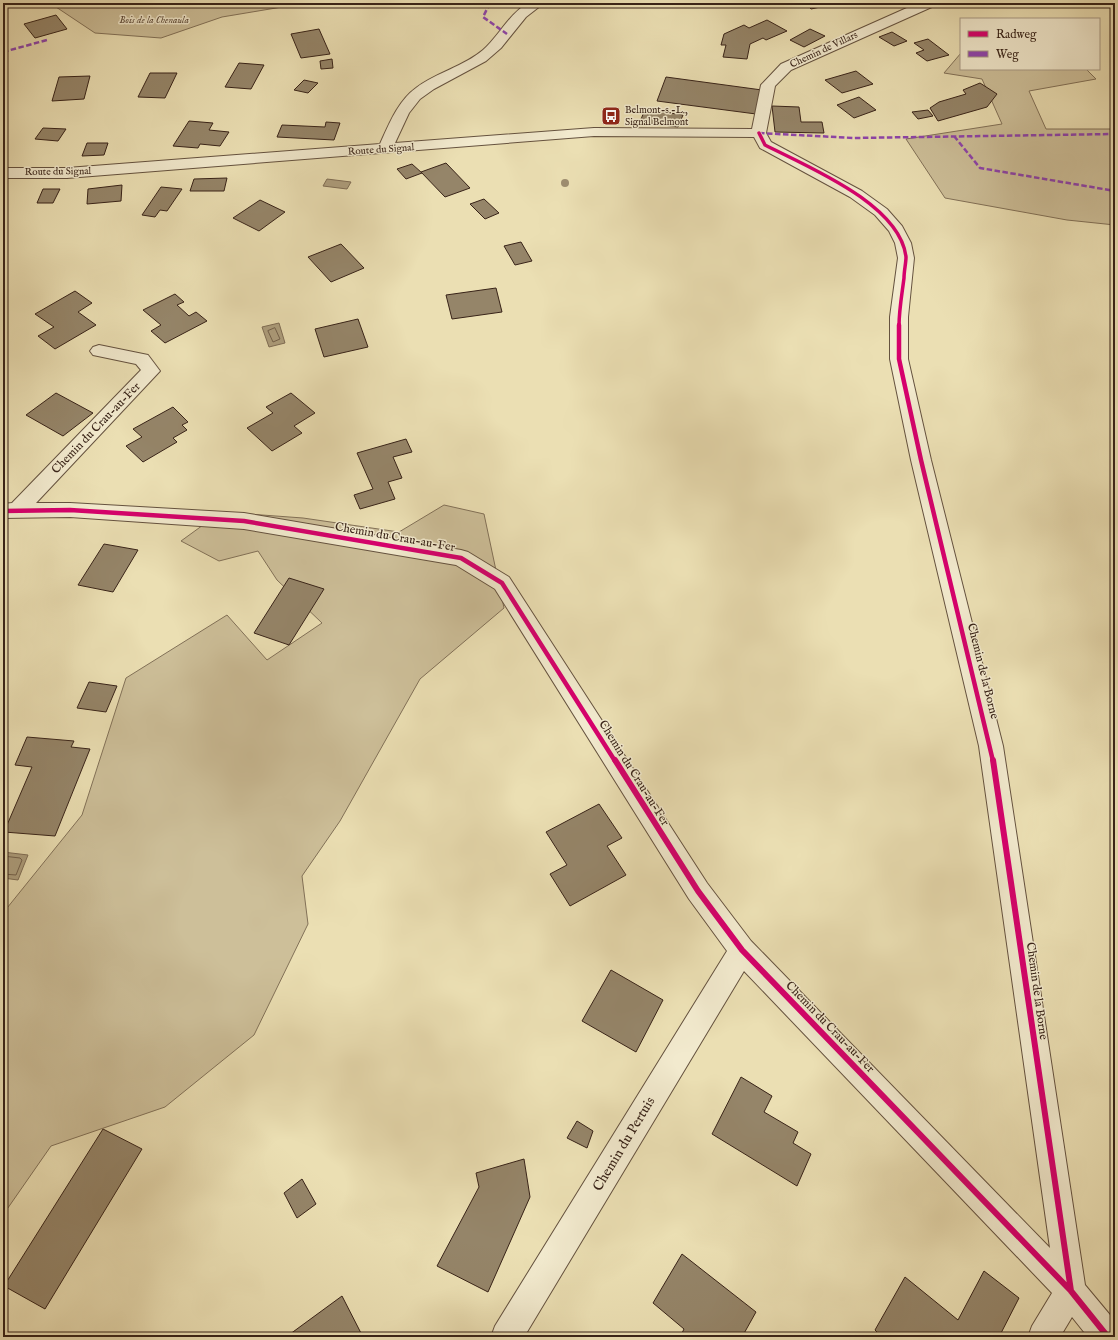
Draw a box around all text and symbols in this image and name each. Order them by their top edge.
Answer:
park label: Bois de la Chenaula [119,14,189,27]
legend [960,18,1100,70]
text: Radweg [996,27,1037,42]
street label: Chemin de Villars [788,28,860,71]
text: Weg [996,47,1019,62]
place label: Belmont-s.-L., Signal Belmont [625,104,689,129]
bus stop icon: Belmont-s.-L., Signal Belmont [600,105,622,127]
street label: Route du Signal [347,141,415,159]
street label: Route du Signal [25,165,92,179]
street label: Chemin du Crau-au-Fer [48,379,144,477]
street label: Chemin du Crau-au-Fer [334,519,457,555]
street label: Chemin de la Borne [964,622,1002,721]
street label: Chemin du Crau-au-Fer [595,718,673,829]
street label: Chemin de la Borne [1023,941,1051,1041]
street label: Chemin du Crau-au-Fer [782,978,878,1076]
street label: Chemin du Pertuis [589,1093,659,1194]

